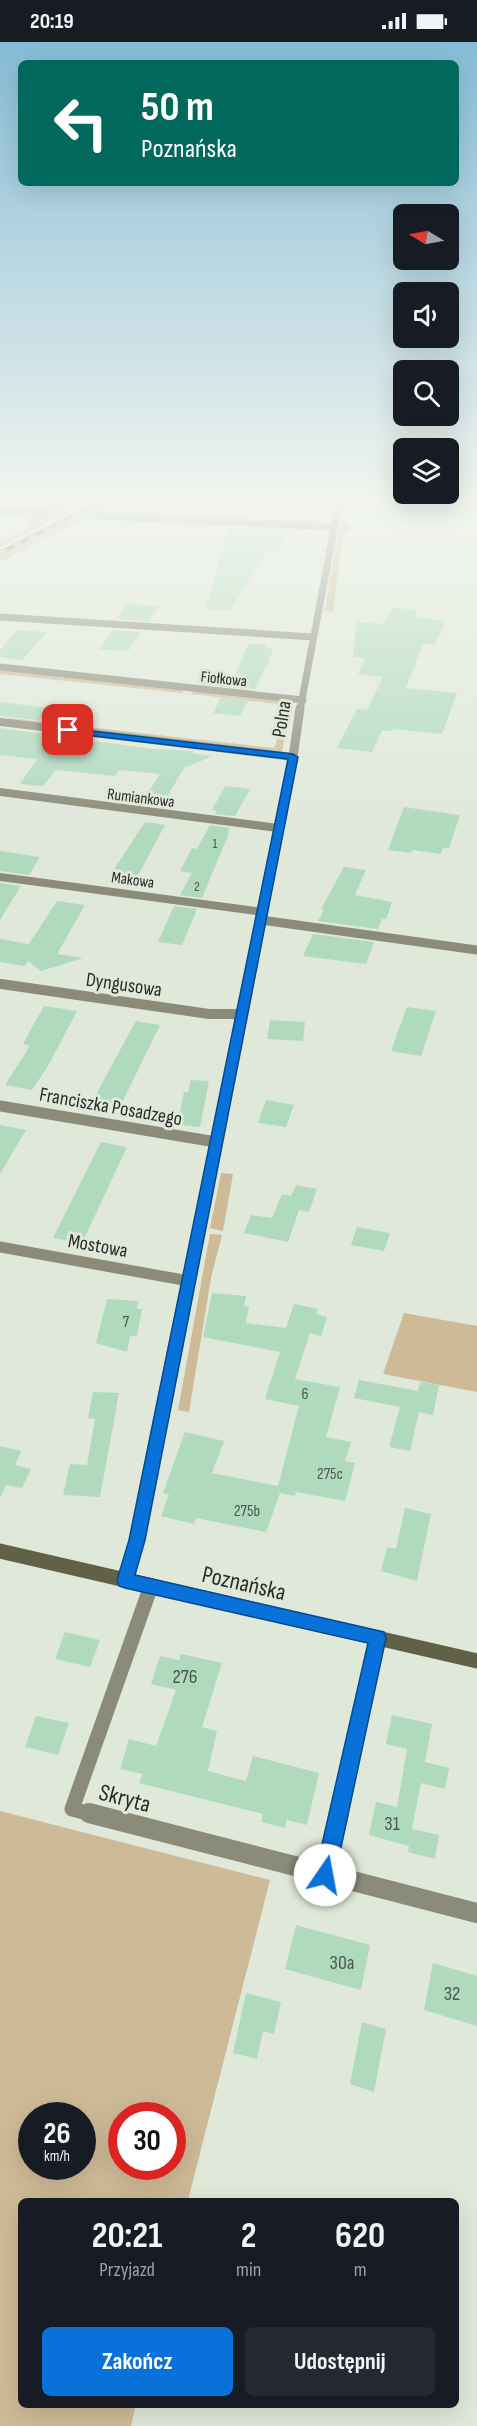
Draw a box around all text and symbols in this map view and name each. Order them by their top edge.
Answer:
text: 20:19 [30,8,74,35]
text: 50 m [141,82,214,133]
icon: left [42,84,120,162]
text: Poznańska [141,133,237,165]
north arrow [393,204,459,270]
map controls [393,204,459,504]
button: sound [393,282,459,348]
button: search [393,360,459,426]
button: layers [393,438,459,504]
street label: Fiołkowa [200,668,248,691]
street label: Polna [267,699,297,739]
pin [42,704,93,755]
icon: arrive [51,713,84,746]
street label: Rumiankowa [106,785,176,812]
house number: 1 [213,835,218,852]
street label: Makowa [110,868,155,893]
house number: 2 [194,878,200,895]
street label: Dyngusowa [84,968,163,1002]
street label: Franciszka Posadzego [38,1083,184,1131]
street label: Mostowa [66,1229,130,1263]
house number: 7 [123,1313,130,1332]
house number: 6 [301,1385,309,1404]
house number: 275c [317,1465,343,1484]
house number: 275b [234,1502,260,1521]
street label: Poznańska [199,1560,289,1607]
house number: 276 [173,1665,198,1689]
street label: Skryta [96,1778,154,1819]
house number: 31 [384,1812,400,1836]
position arrow [293,1843,357,1907]
house number: 30a [330,1951,355,1975]
house number: 32 [444,1982,460,2006]
speed limit sign: 30 [108,2102,186,2180]
text: 26 [43,2116,71,2152]
text: km/h [44,2147,70,2166]
text: 20:21 [92,2215,162,2258]
text: 2 [241,2215,257,2258]
text: 620 [335,2215,385,2258]
text: Przyjazd [99,2258,155,2282]
text: min [236,2258,261,2282]
text: m [354,2258,367,2282]
button: Zakończ [42,2327,233,2396]
button: Udostępnij [245,2327,435,2396]

